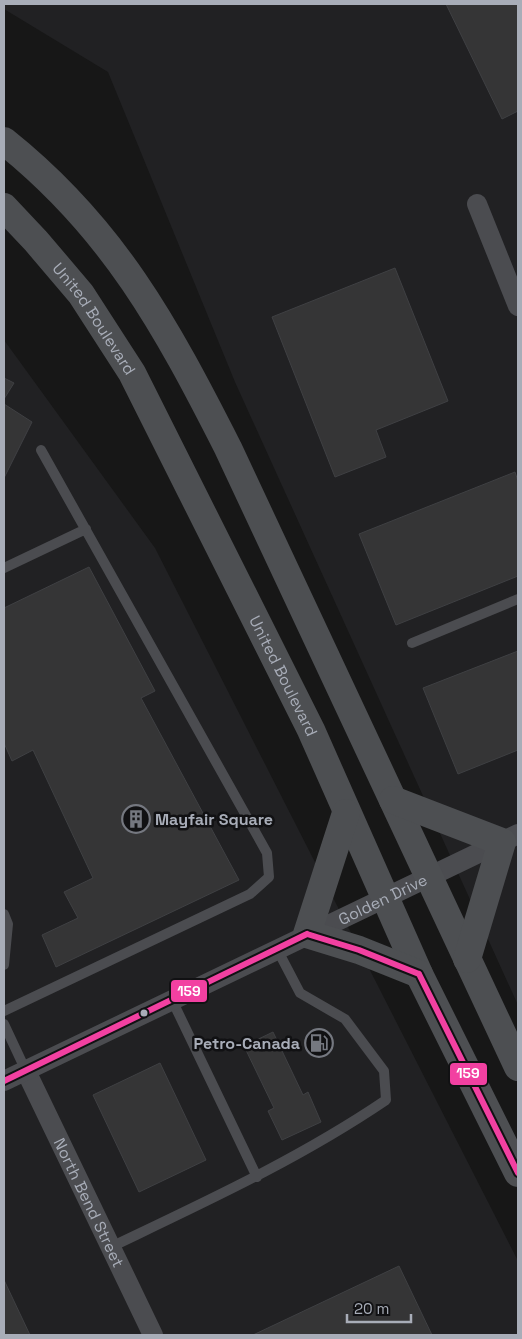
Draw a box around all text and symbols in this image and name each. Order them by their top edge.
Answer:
street label: United Boulevard [48,258,140,379]
street label: United Boulevard [244,612,322,740]
building icon: Mayfair Square [121,804,151,834]
place label: Mayfair Square [155,809,273,830]
street label: Golden Drive [335,869,431,930]
line badge: 159 [170,979,208,1003]
text: 159 [177,982,201,1000]
unlabelled marker [139,1008,149,1018]
fuel station icon: Petro-Canada [304,1028,334,1058]
place label: Petro-Canada [194,1033,300,1054]
line badge: 159 [449,1062,488,1086]
text: 159 [456,1064,480,1082]
street label: North Bend Street [49,1135,129,1271]
scale bar [347,1292,411,1324]
text: 20 m [354,1299,389,1318]

